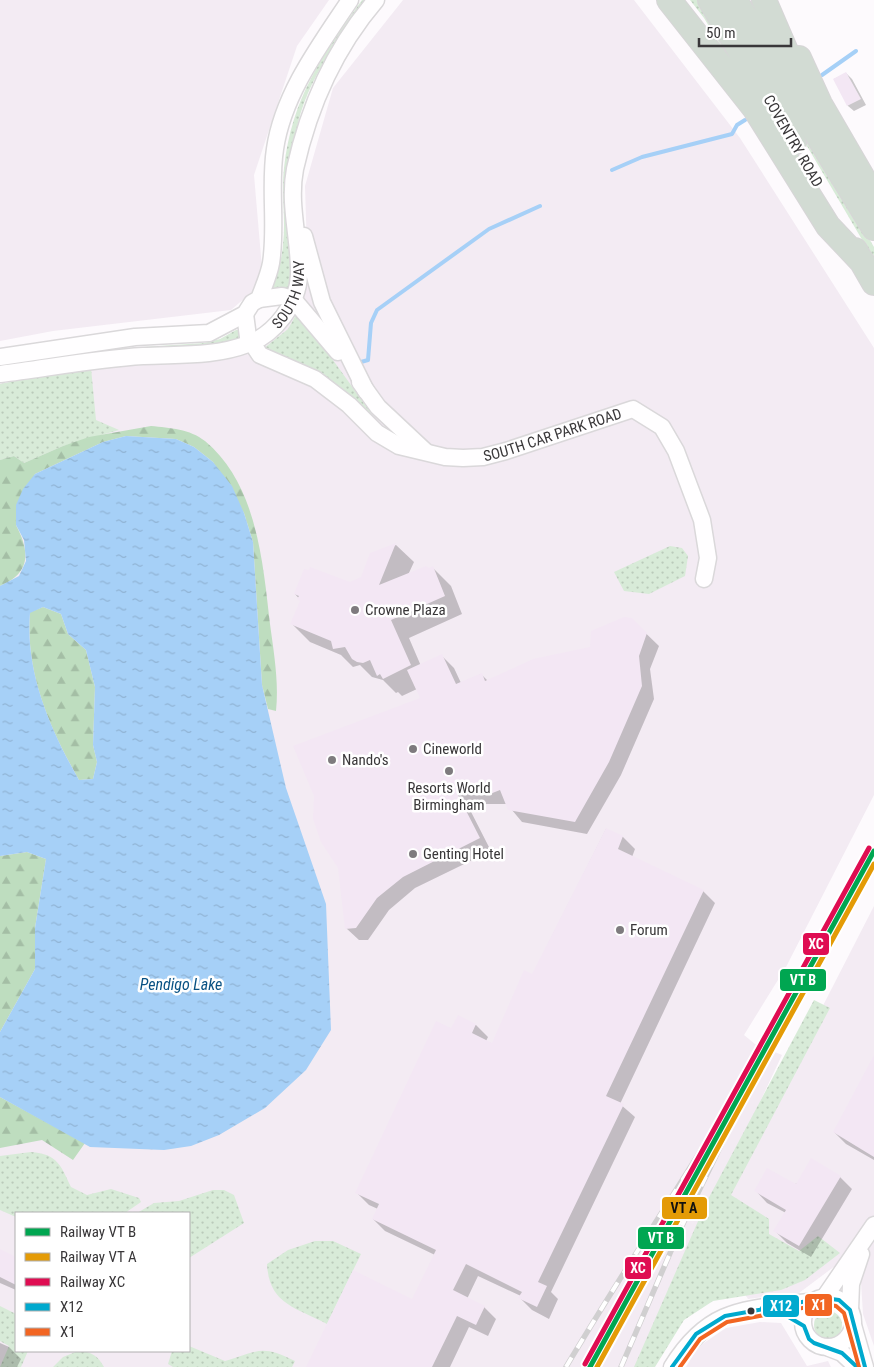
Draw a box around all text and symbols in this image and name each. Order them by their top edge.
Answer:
scale bar [699,15,792,47]
text: 50 m [706,24,736,42]
street label: COVENTRY ROAD [759,92,827,190]
street label: SOUTH WAY [268,260,308,333]
street label: SOUTH CAR PARK ROAD [482,404,624,465]
place label: Crowne Plaza [365,601,446,619]
marker: Crowne Plaza [349,604,361,616]
place label: Cineworld [423,740,482,758]
marker: Cineworld [407,743,419,755]
place label: Nando's [342,751,389,769]
marker: Nando's [326,754,338,766]
marker: Resorts World Birmingham [443,765,455,777]
place label: Resorts World Birmingham [407,779,491,814]
place label: Genting Hotel [423,845,504,863]
marker: Genting Hotel [407,848,419,860]
place label: Forum [630,921,668,939]
marker: Forum [614,924,626,936]
line badge: XC [802,932,830,956]
text: XC [808,936,824,952]
line badge: VT B [779,968,827,992]
text: VT B [790,972,816,988]
water label: Pendigo Lake [140,975,222,994]
line badge: VT A [661,1196,708,1220]
text: VT A [671,1200,698,1216]
legend [15,1212,190,1352]
text: Railway VT B [60,1223,136,1241]
line badge: VT B [637,1226,685,1250]
text: VT B [648,1230,674,1246]
text: Railway VT A [60,1248,137,1266]
line badge: XC [624,1256,652,1280]
text: XC [630,1260,646,1276]
text: Railway XC [60,1273,125,1291]
line badge: X1 [804,1293,833,1317]
line badge: X12 [762,1294,800,1318]
text: X1 [812,1297,826,1313]
text: X12 [60,1298,83,1316]
text: X12 [770,1298,792,1314]
unlabelled marker [746,1306,756,1316]
text: X1 [60,1323,76,1341]

